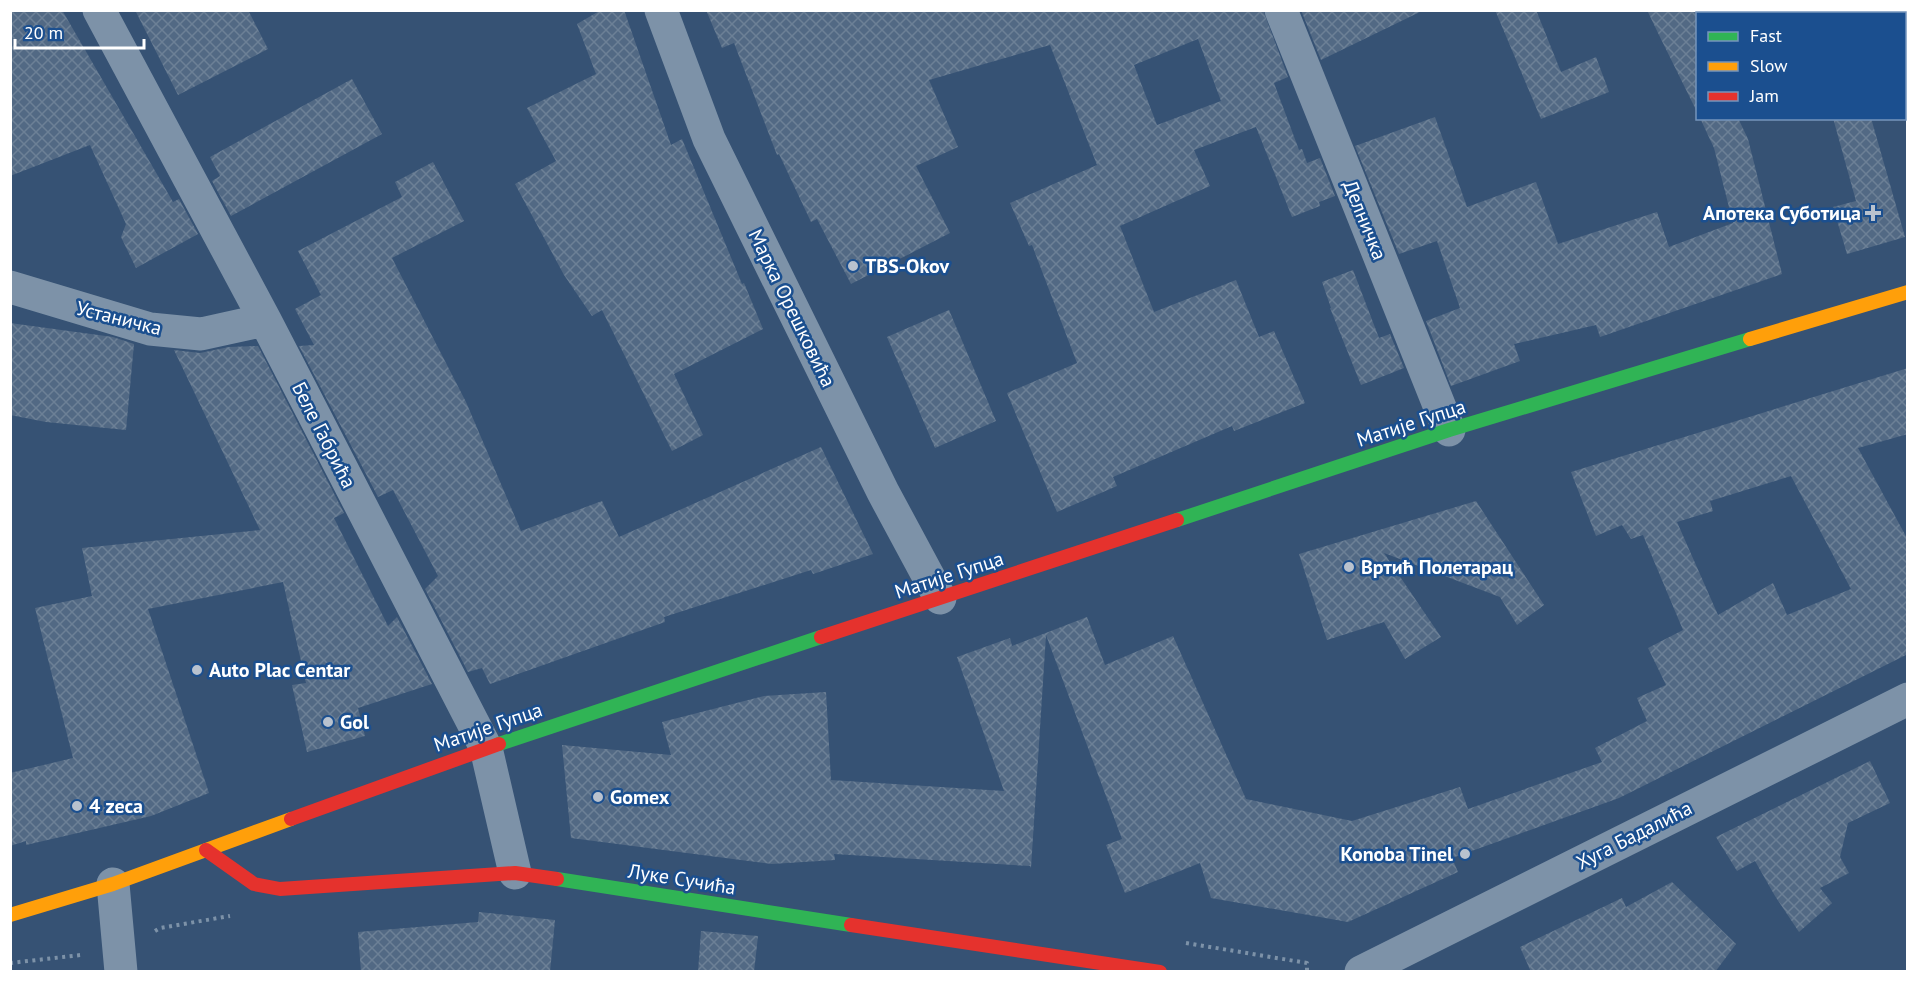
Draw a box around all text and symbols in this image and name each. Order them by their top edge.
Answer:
scale bar [15,12,144,50]
legend [1696,12,1906,120]
text: 20 m [24,21,63,44]
text: Fast [1750,24,1782,47]
text: Slow [1750,54,1788,77]
text: Jam [1749,84,1779,107]
street label: Делничка [1337,176,1393,264]
place label: Апотека Суботица [1703,200,1861,226]
marker: Апотека Суботица [1866,206,1880,220]
street label: Марка Орешковића [742,225,842,391]
place label: TBS-Okov [865,253,949,279]
marker: TBS-Okov [846,259,860,273]
street label: Устаничка [74,295,164,341]
street label: Беле Габрића [286,377,362,493]
street label: Матије Гупца [1353,393,1469,453]
street label: Матије Гупца [891,545,1007,605]
place label: Вртић Полетарац [1361,554,1513,580]
marker: Вртић Полетарац [1342,560,1356,574]
place label: Auto Plac Centar [209,657,350,683]
marker: Auto Plac Centar [190,663,204,677]
street label: Матије Гупца [430,696,546,758]
place label: Gol [340,709,369,735]
marker: Gol [321,715,335,729]
place label: Gomex [610,784,670,810]
marker: Gomex [591,790,605,804]
place label: 4 zeca [89,793,143,819]
street label: Хуга Бадалића [1572,795,1696,875]
marker: 4 zeca [70,799,84,813]
place label: Konoba Tinel [1341,841,1453,867]
marker: Konoba Tinel [1458,847,1472,861]
street label: Луке Сучића [625,857,738,900]

